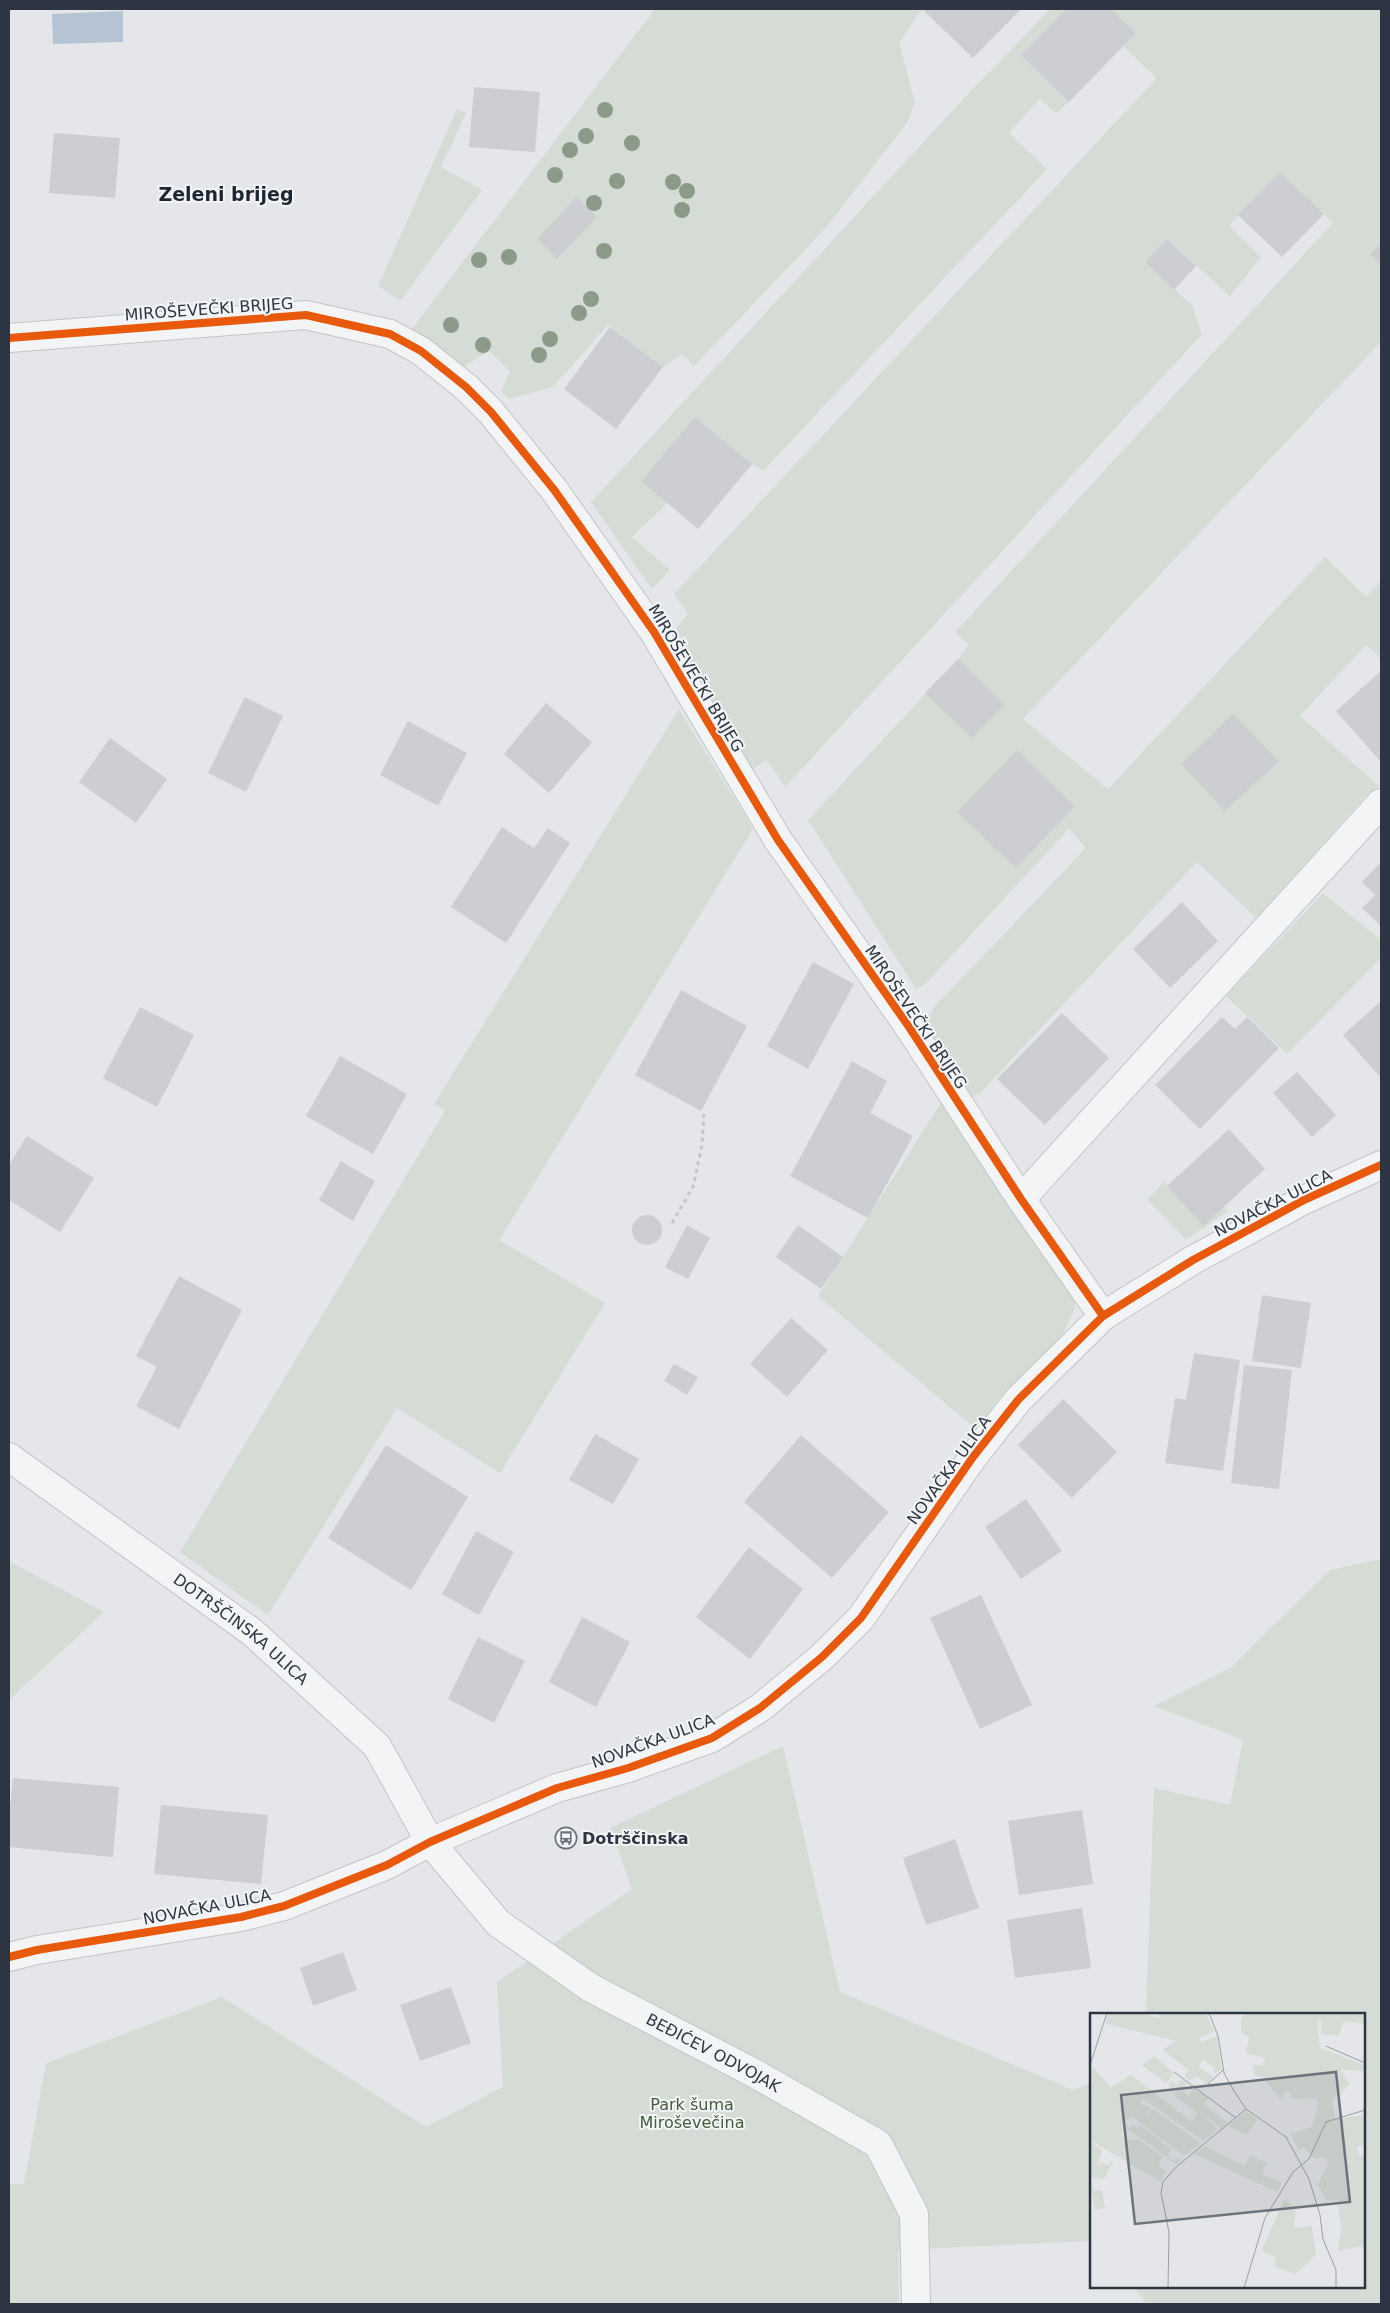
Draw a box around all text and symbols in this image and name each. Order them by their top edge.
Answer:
district label: Zeleni brijeg [158,183,294,205]
street label: MIROŠEVEČKI BRIJEG [124,294,294,324]
street label: MIROŠEVEČKI BRIJEG [644,601,748,755]
street label: MIROŠEVEČKI BRIJEG [861,942,971,1092]
street label: NOVAČKA ULICA [1211,1165,1335,1241]
street label: NOVAČKA ULICA [903,1412,995,1528]
street label: DOTRŠČINSKA ULICA [170,1569,313,1689]
street label: NOVAČKA ULICA [589,1710,717,1772]
bus stop icon: Dotrščinska [554,1826,578,1850]
place label: Dotrščinska [582,1829,689,1848]
street label: NOVAČKA ULICA [142,1885,273,1929]
street label: BEĐIĆEV ODVOJAK [643,2009,785,2096]
inset map [1090,2013,1365,2288]
park label: Park šuma Miroševečina [640,2095,744,2132]

